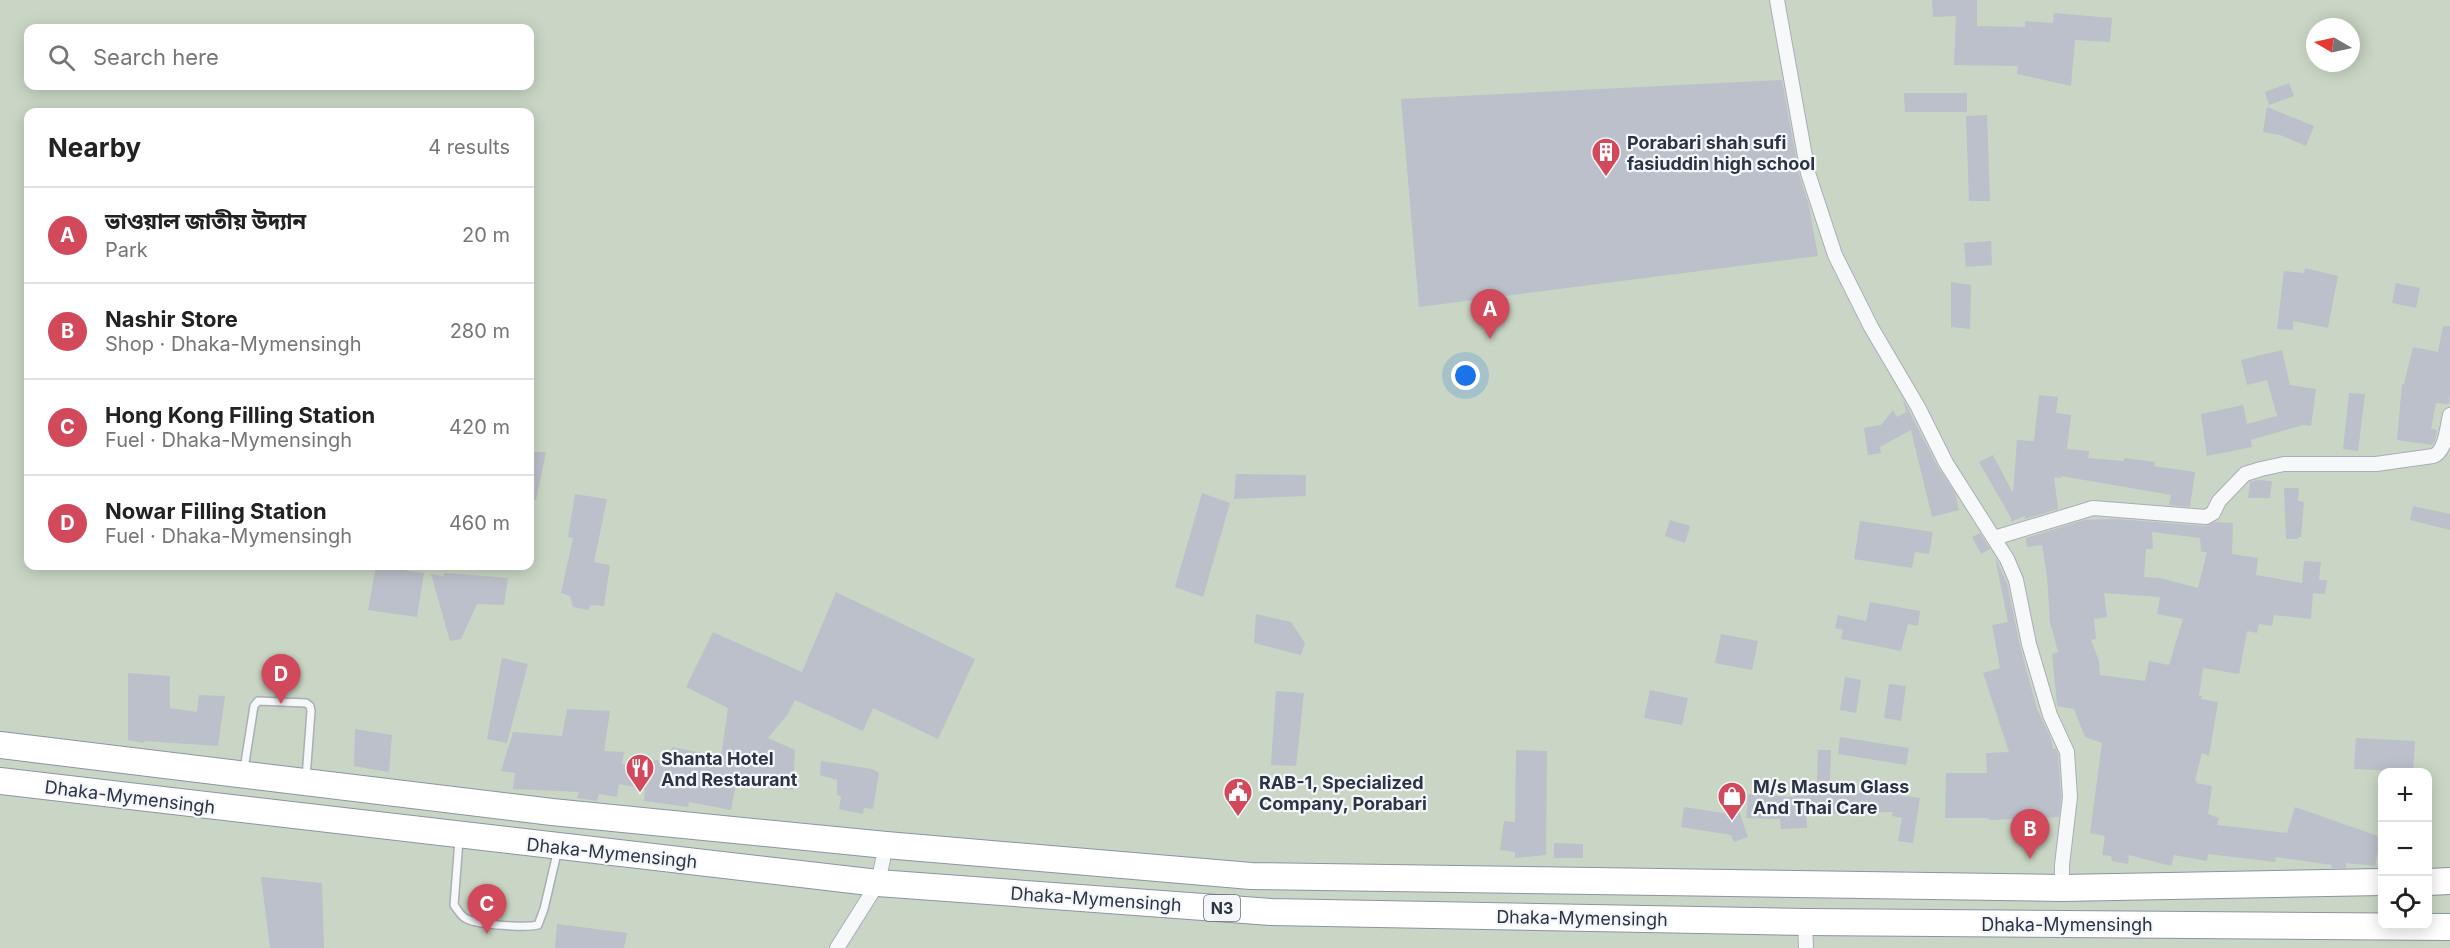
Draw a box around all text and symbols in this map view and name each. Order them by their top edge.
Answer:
north arrow [2306,18,2360,72]
search box [24,24,534,90]
icon: search [45,41,78,74]
text: Search here [93,44,219,70]
text: Nearby [48,132,141,163]
place label: Porabari shah sufi fasiuddin high school [1627,132,1815,174]
text: 4 results [428,135,510,159]
building icon: Porabari shah sufi fasiuddin high school [1590,136,1622,178]
text: ভাওয়াল জাতীয় উদ্যান [105,208,306,234]
text: A [60,223,75,247]
text: 20 m [462,223,510,247]
text: Park [105,238,148,262]
pin: A [1470,290,1510,339]
text: Nashir Store [105,306,238,332]
text: B [61,319,74,343]
text: 280 m [450,319,510,343]
text: Shop · Dhaka-Mymensingh [105,332,362,356]
your location [1451,361,1480,390]
text: Hong Kong Filling Station [105,402,375,428]
text: C [60,415,75,439]
text: 420 m [449,415,510,439]
text: Fuel · Dhaka-Mymensingh [105,428,352,452]
text: Nowar Filling Station [105,498,327,524]
text: D [60,511,75,535]
text: 460 m [449,511,510,535]
text: Fuel · Dhaka-Mymensingh [105,524,352,548]
pin: D [262,654,300,704]
place label: Shanta Hotel And Restaurant [661,748,798,790]
restaurant icon: Shanta Hotel And Restaurant [624,752,656,794]
map controls [2378,768,2432,930]
button: + [2378,768,2432,822]
place label: RAB-1, Specialized Company, Porabari [1259,772,1427,814]
street label: Dhaka-Mymensingh [44,776,216,818]
public building icon: RAB-1, Specialized Company, Porabari [1222,776,1254,818]
place label: M/s Masum Glass And Thai Care [1753,776,1909,818]
shop icon: M/s Masum Glass And Thai Care [1716,780,1748,822]
pin: B [2010,810,2050,859]
button: − [2378,822,2432,876]
street label: Dhaka-Mymensingh [526,834,698,872]
button: locate [2378,876,2432,930]
street label: Dhaka-Mymensingh [1010,883,1182,915]
pin: C [468,884,506,934]
road number: N3 [1204,895,1240,921]
street label: Dhaka-Mymensingh [1496,906,1668,930]
street label: Dhaka-Mymensingh [1981,914,2153,935]

